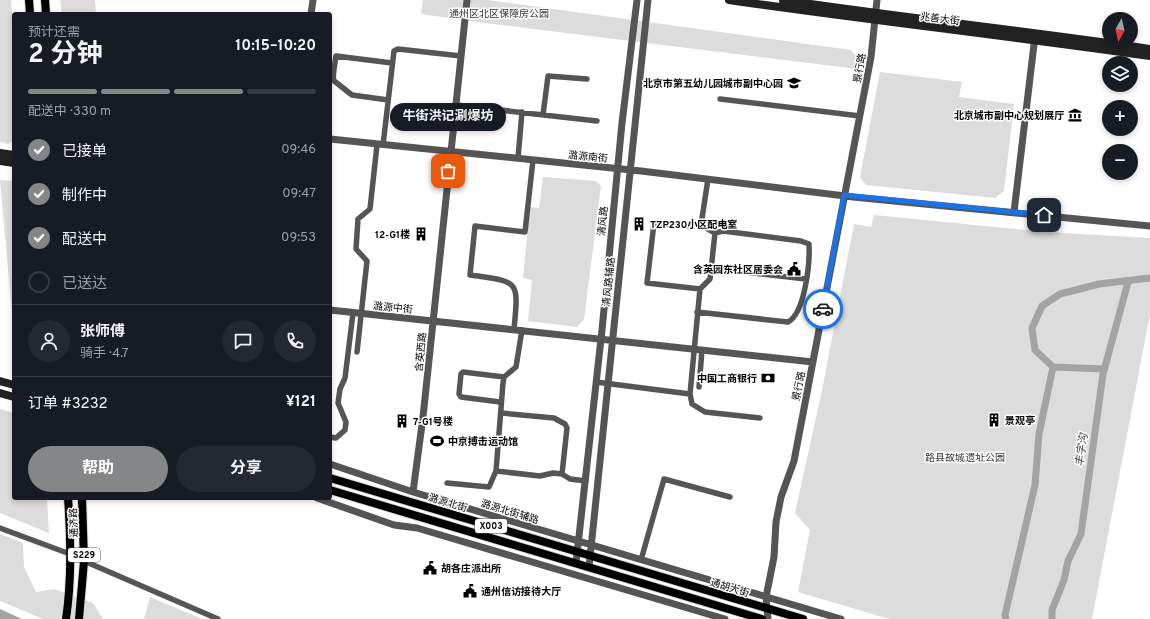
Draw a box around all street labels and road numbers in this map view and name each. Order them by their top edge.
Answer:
street label: 兆善大街 [919,11,960,28]
street label: 景行路 [851,52,869,84]
street label: 潞源南街 [567,149,608,166]
street label: 清风路 [595,206,612,237]
street label: 清风路辅路 [600,257,619,308]
street label: 潞源中街 [372,300,413,317]
street label: 含英西路 [413,332,430,373]
street label: 景行路 [790,370,809,402]
street label: 潞源北街 [427,491,469,515]
street label: 潞源北街辅路 [479,497,540,527]
street label: 通济路 [67,508,82,538]
road number: X003 [475,519,507,533]
road number: S229 [68,548,100,562]
street label: 通胡大街 [709,576,751,600]

